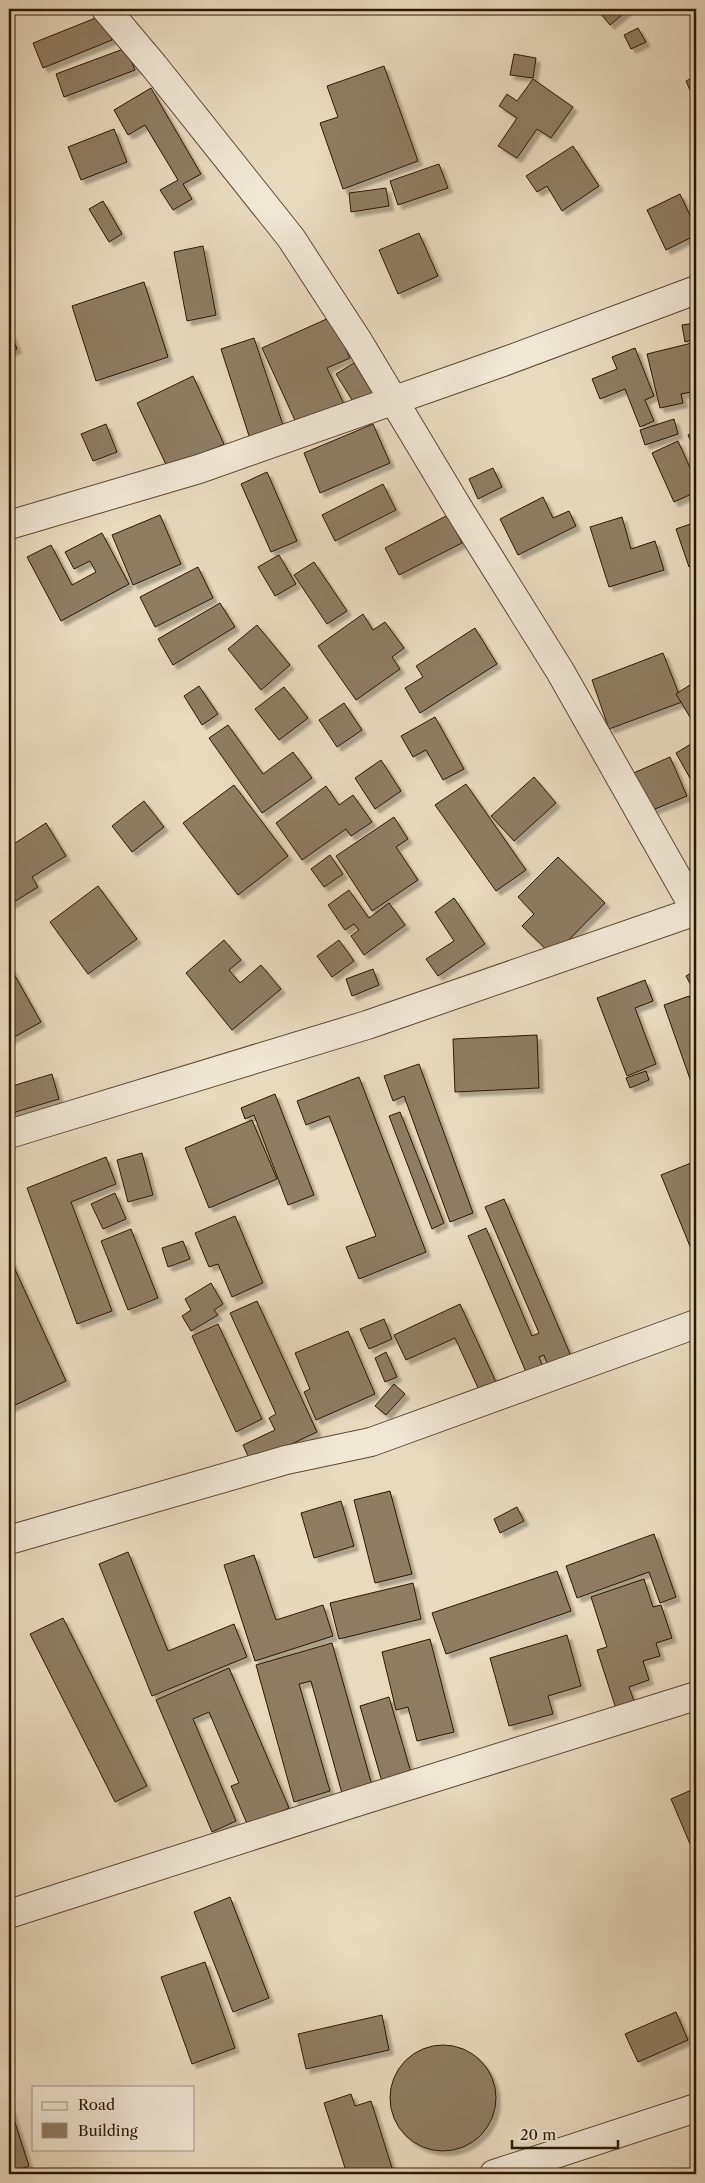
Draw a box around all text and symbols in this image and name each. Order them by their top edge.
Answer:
legend [32,2086,195,2150]
text: Road [78,2095,115,2114]
scale bar [512,2118,619,2150]
text: Building [78,2121,138,2140]
text: 20 m [520,2125,556,2144]

